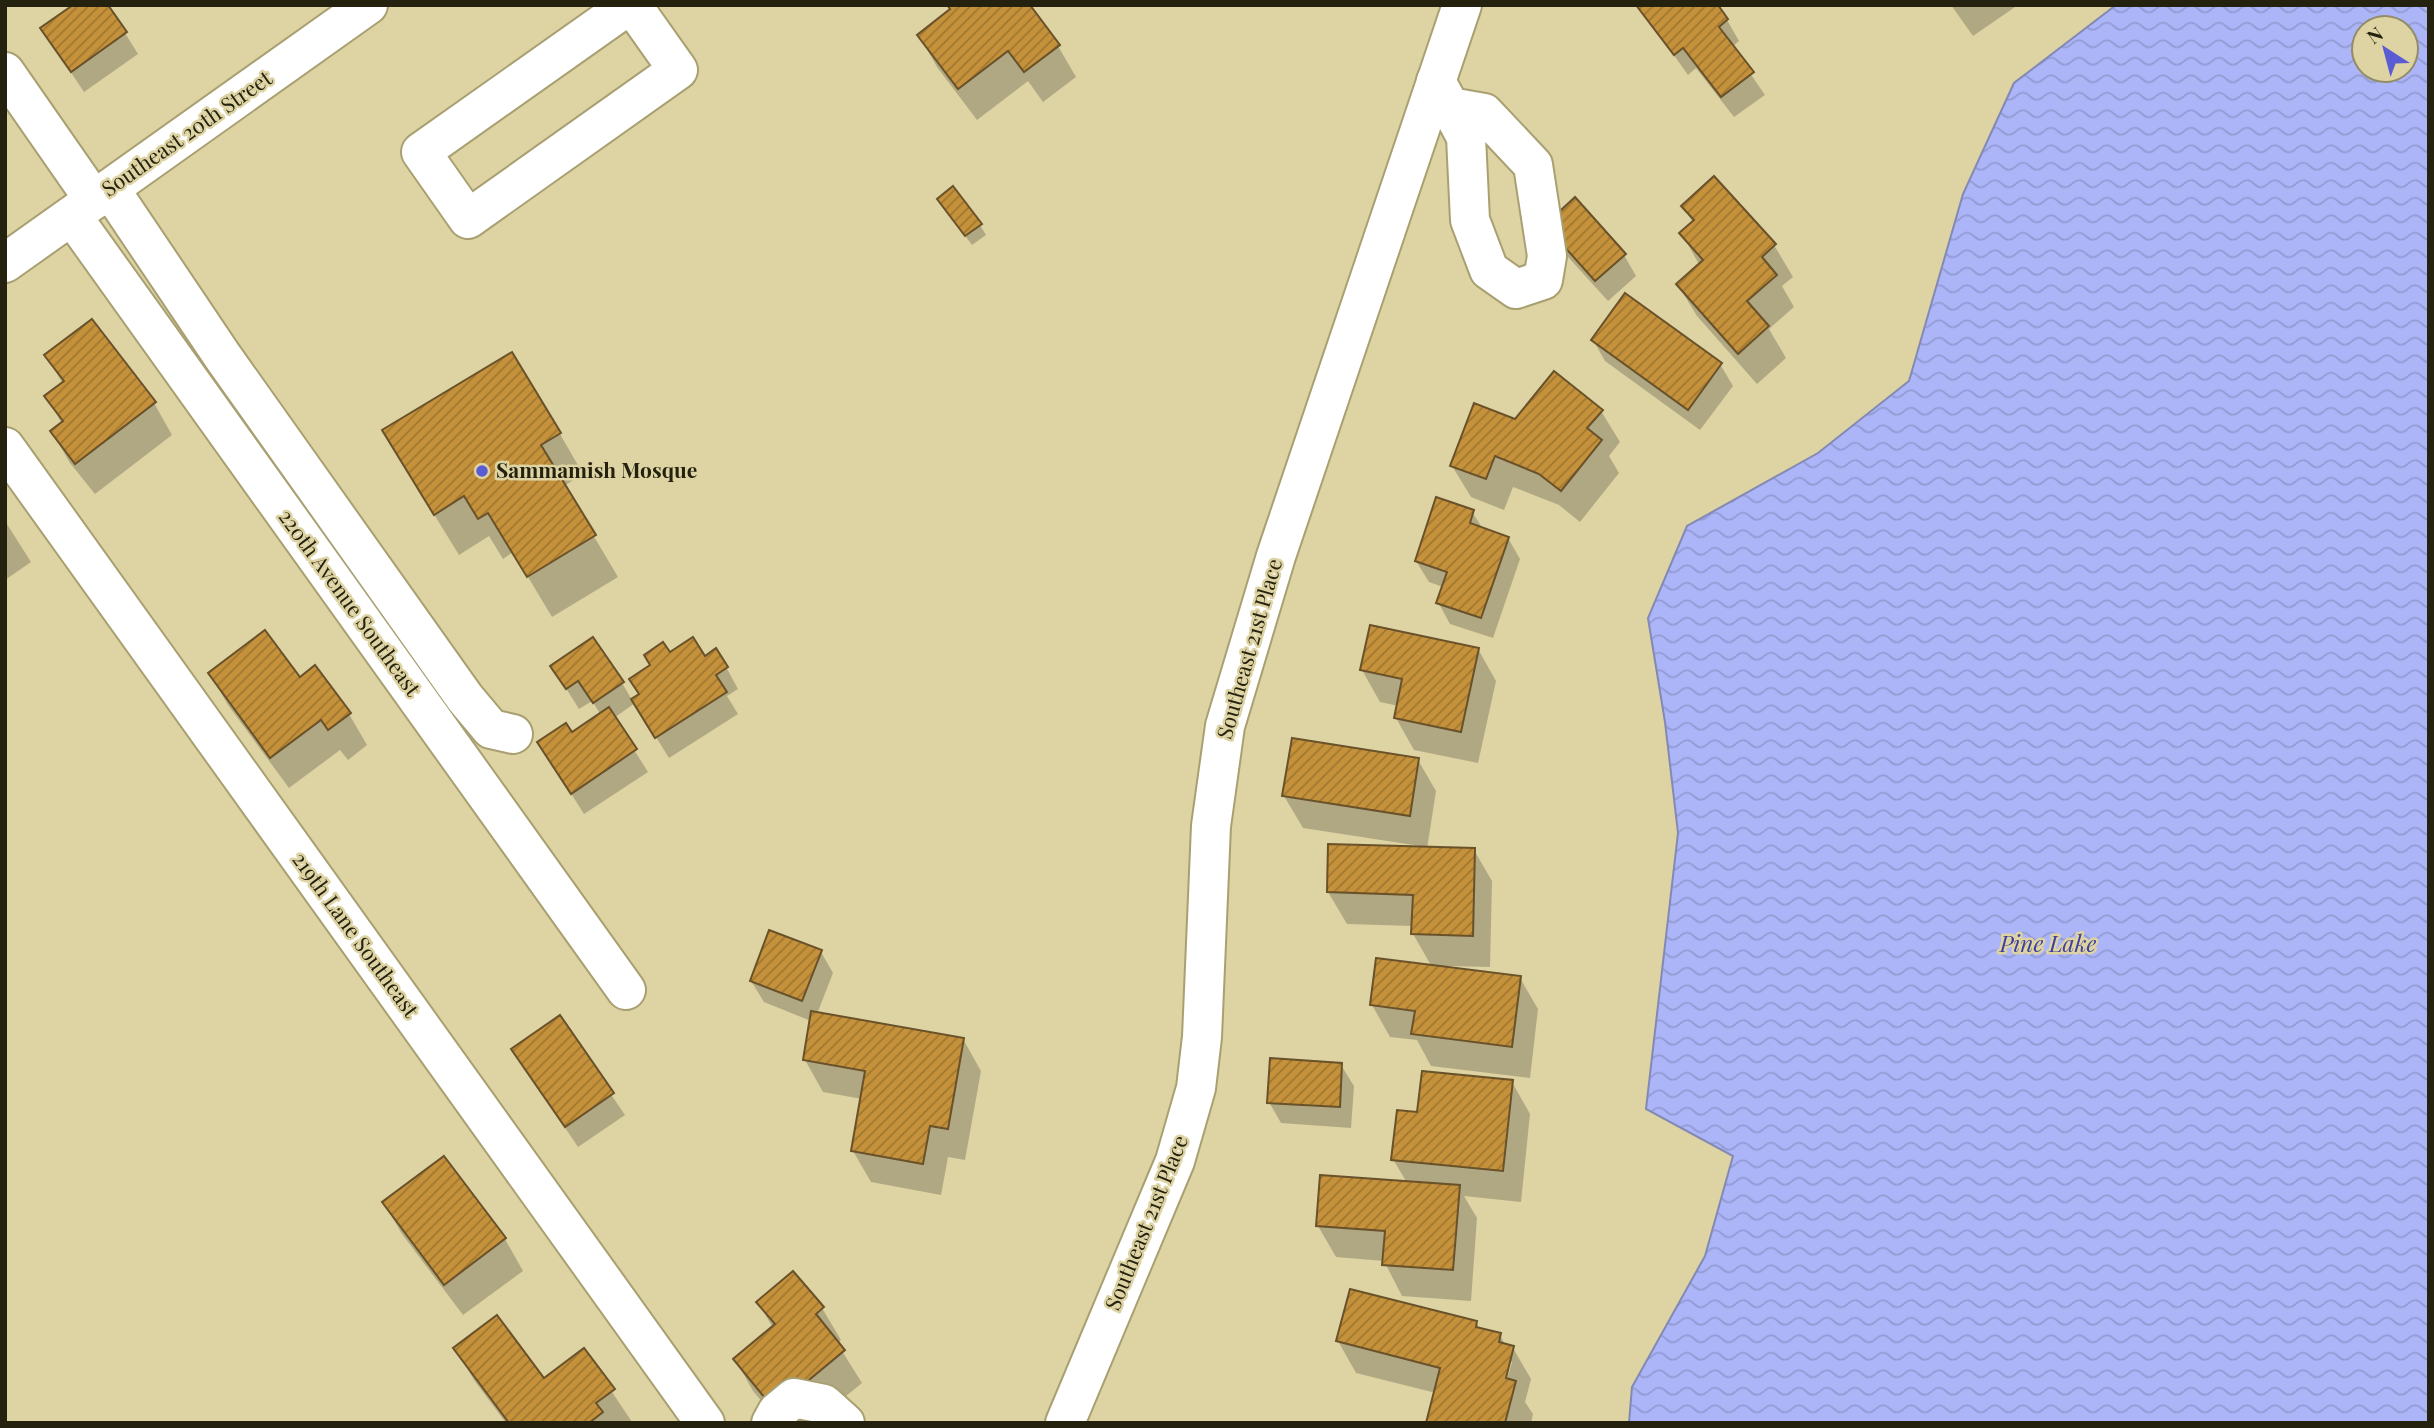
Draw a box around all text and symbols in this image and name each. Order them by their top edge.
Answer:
north arrow [2350,14,2420,84]
text: N [2361,20,2388,49]
street label: Southeast 20th Street [95,63,277,202]
place label: Sammamish Mosque [496,455,697,483]
marker: Sammamish Mosque [474,463,490,479]
street label: 220th Avenue Southeast [273,503,428,701]
street label: Southeast 21st Place [1209,555,1287,742]
street label: 219th Lane Southeast [287,846,426,1022]
water label: Pine Lake [1999,927,2096,958]
street label: Southeast 21st Place [1097,1131,1193,1314]

